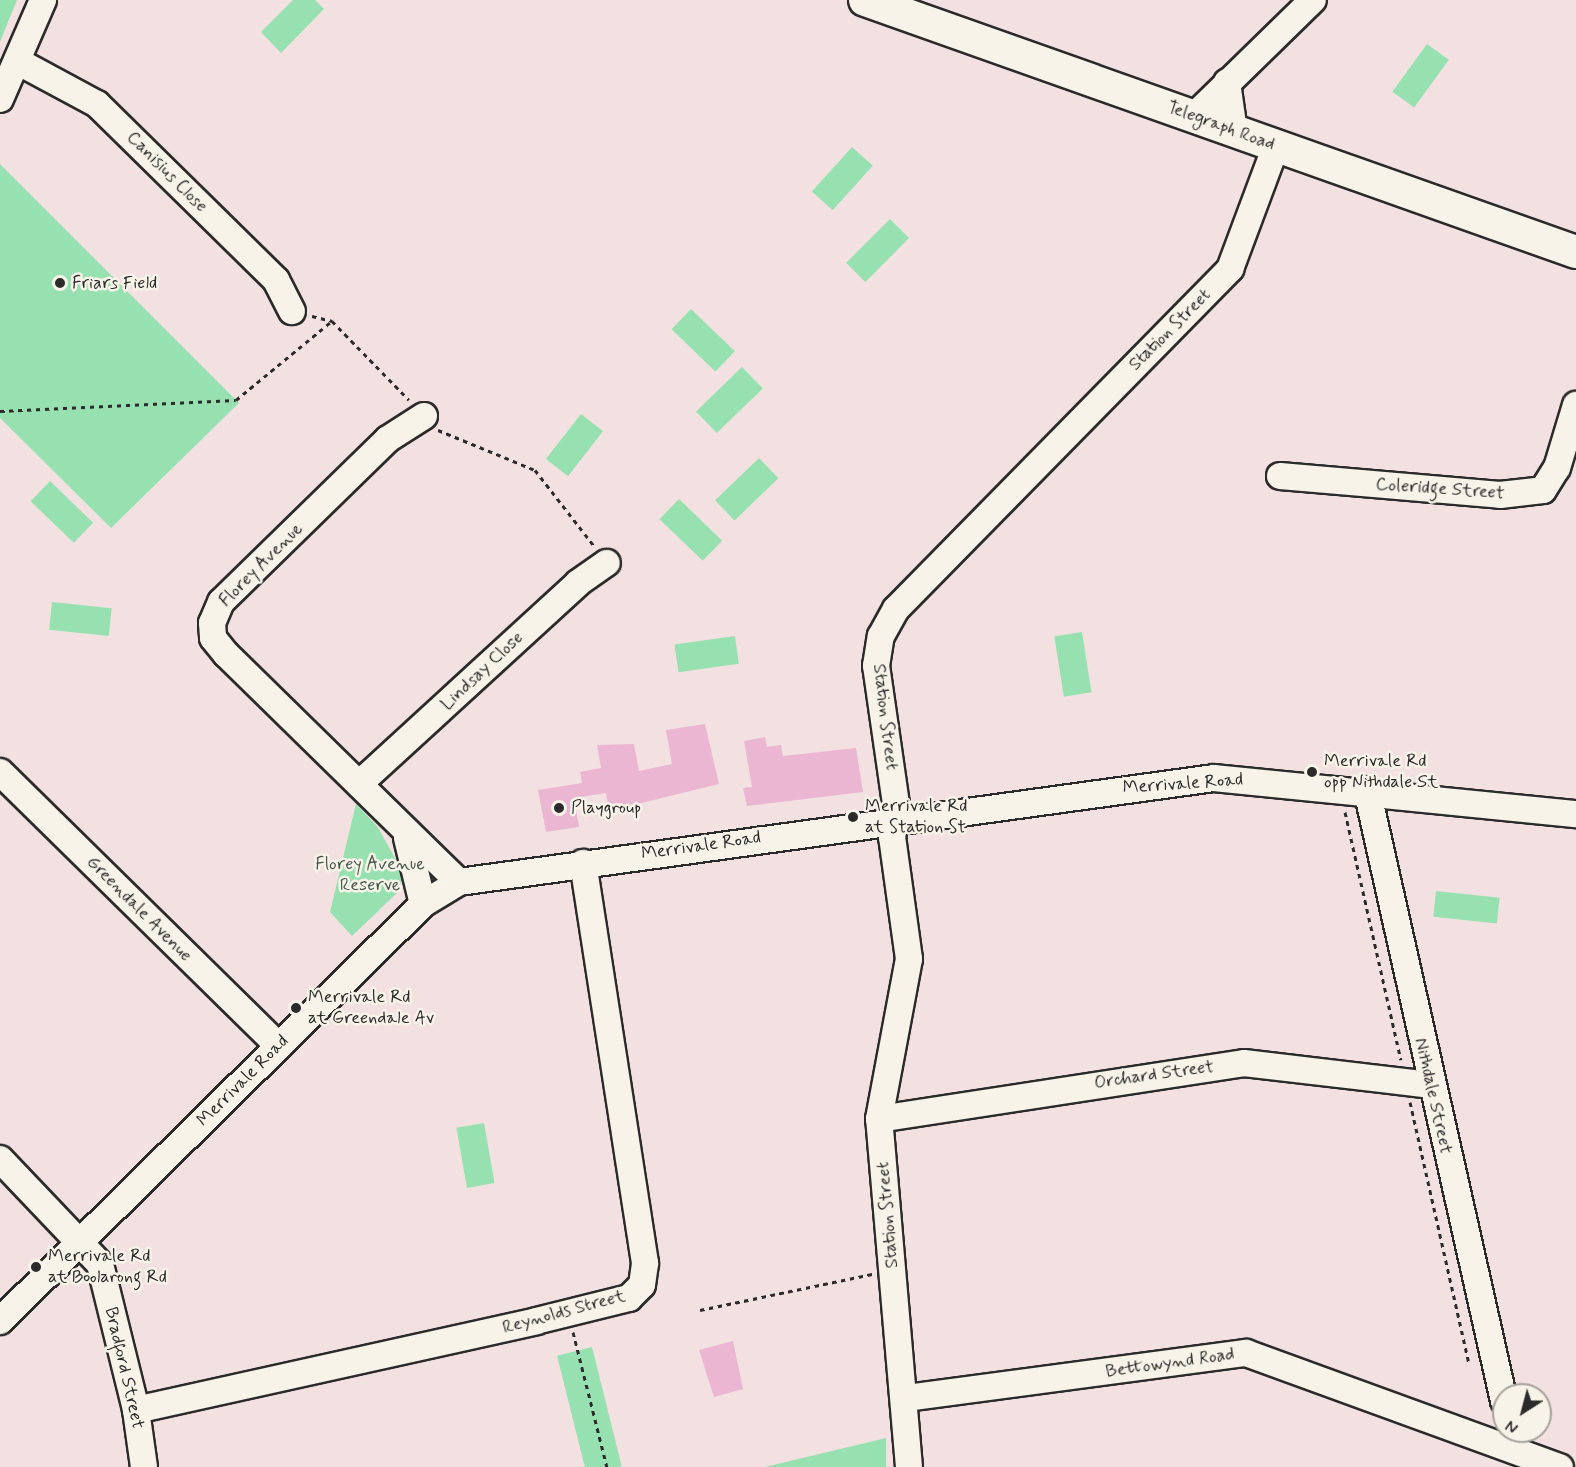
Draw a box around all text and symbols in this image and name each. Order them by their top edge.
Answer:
street label: Telegraph Road [1164,97,1278,155]
street label: Canisius Close [121,126,213,218]
place label: Friars Field [72,272,158,294]
marker: Friars Field [53,276,67,290]
street label: Station Street [1124,284,1216,376]
street label: Coleridge Street [1375,474,1505,504]
street label: Florey Avenue [215,519,307,611]
street label: Lindsay Close [436,627,528,715]
street label: Station Street [868,661,902,773]
place label: Merrivale Rd opp Nithdale St [1324,751,1434,794]
marker: Merrivale Rd opp Nithdale St [1305,765,1319,779]
street label: Merrivale Road [1123,769,1243,799]
place label: Merrivale Rd at Station St [865,796,966,838]
place label: Playgroup [571,797,641,819]
marker: Playgroup [552,801,566,815]
marker: Merrivale Rd at Station St [846,810,860,824]
street label: Merrivale Road [641,827,761,865]
street label: Greendale Avenue [81,851,197,967]
park label: Florey Avenue Reserve [316,854,424,896]
place label: Merrivale Rd at Greendale Av [308,987,438,1030]
marker: Merrivale Rd at Greendale Av [289,1001,303,1015]
street label: Merrivale Road [194,1032,292,1130]
street label: Nithdale Street [1409,1036,1457,1156]
street label: Orchard Street [1093,1056,1215,1094]
street label: Station Street [872,1159,904,1271]
place label: Merrivale Rd at Boolarong Rd [48,1246,169,1288]
marker: Merrivale Rd at Boolarong Rd [29,1260,43,1274]
street label: Reynolds Street [500,1285,628,1339]
street label: Bradford Street [100,1305,148,1431]
street label: Bettowynd Road [1104,1343,1236,1383]
north arrow [1492,1383,1552,1443]
text: N [1502,1415,1523,1438]

